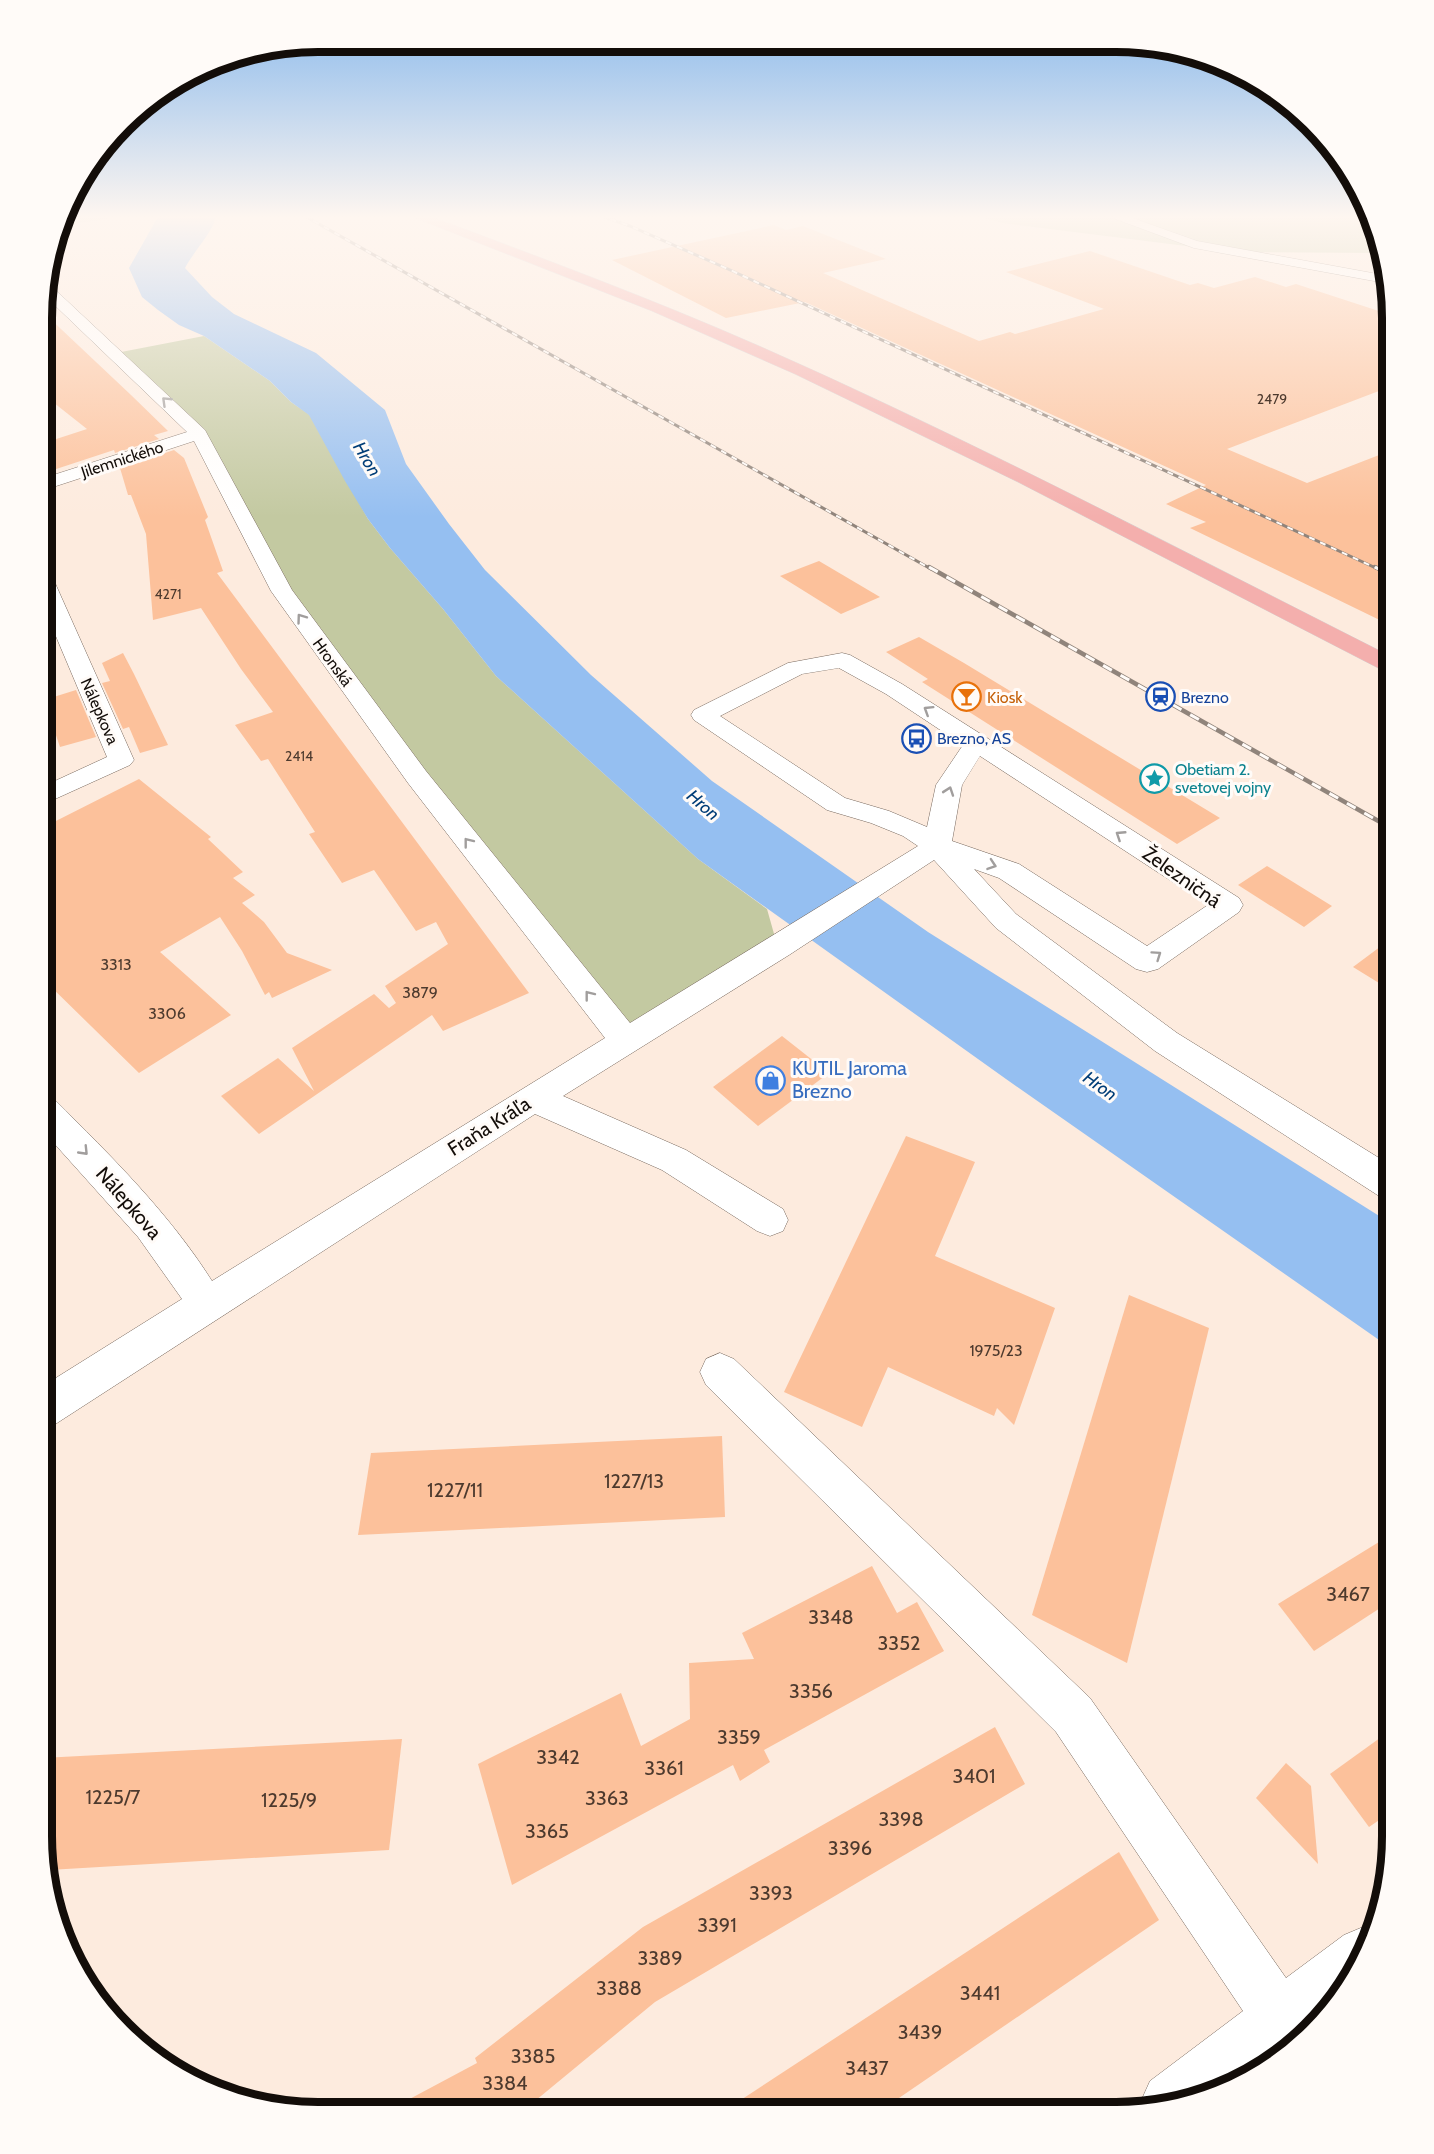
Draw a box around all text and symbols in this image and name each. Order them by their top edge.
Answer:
house number: 2479 [1257,390,1287,408]
one-way arrow [162,397,172,408]
street label: Jilemnického [78,437,166,482]
water label: Hron [348,438,386,480]
house number: 4271 [154,585,182,603]
one-way arrow [297,614,308,625]
street label: Hronská [309,634,357,690]
street label: Nálepkova [77,675,123,748]
bar icon: Kiosk [950,681,982,713]
station icon: Brezno [1144,681,1176,713]
place label: Kiosk [987,688,1023,707]
place label: Brezno [1181,688,1229,707]
one-way arrow [924,706,934,718]
bus stop icon: Brezno, AS [900,722,932,754]
place label: Brezno, AS [937,729,1011,748]
house number: 2414 [285,747,313,765]
place label: Obetiam 2. svetovej vojny [1175,760,1271,797]
place icon: Obetiam 2. svetovej vojny [1138,762,1170,794]
water label: Hron [682,785,724,825]
one-way arrow [941,786,954,796]
one-way arrow [1116,831,1127,842]
one-way arrow [465,838,476,849]
street label: Železničná [1138,841,1226,913]
one-way arrow [987,858,997,871]
one-way arrow [1151,951,1162,962]
house number: 3313 [100,955,132,974]
house number: 3879 [402,983,438,1002]
one-way arrow [585,991,596,1002]
house number: 3306 [148,1004,186,1023]
place label: KUTIL Jaroma Brezno [792,1056,907,1103]
shop icon: KUTIL Jaroma Brezno [755,1064,787,1096]
water label: Hron [1079,1067,1121,1105]
street label: Fraňa Kráľa [443,1091,535,1161]
one-way arrow [76,1144,87,1155]
street label: Nálepkova [91,1162,167,1244]
house number: 1975/23 [969,1341,1023,1360]
house number: 1227/13 [604,1469,664,1493]
house number: 1227/11 [427,1478,483,1502]
house number: 3467 [1326,1582,1370,1606]
house number: 3348 [808,1605,854,1629]
house number: 3352 [878,1631,920,1655]
house number: 3356 [789,1679,833,1703]
house number: 3359 [717,1725,761,1749]
house number: 3342 [536,1745,580,1769]
house number: 3361 [644,1756,684,1780]
house number: 3401 [953,1764,995,1788]
house number: 1225/7 [86,1785,140,1809]
house number: 3363 [585,1786,629,1810]
house number: 1225/9 [261,1788,317,1812]
house number: 3398 [878,1807,924,1831]
house number: 3365 [525,1819,569,1843]
house number: 3396 [828,1836,872,1860]
house number: 3393 [749,1881,793,1905]
house number: 3391 [697,1913,737,1937]
house number: 3389 [637,1946,683,1970]
house number: 3388 [596,1976,642,2000]
house number: 3441 [960,1981,1000,2005]
house number: 3439 [898,2020,942,2044]
house number: 3385 [511,2044,555,2068]
house number: 3437 [845,2056,889,2080]
house number: 3384 [482,2071,528,2095]

